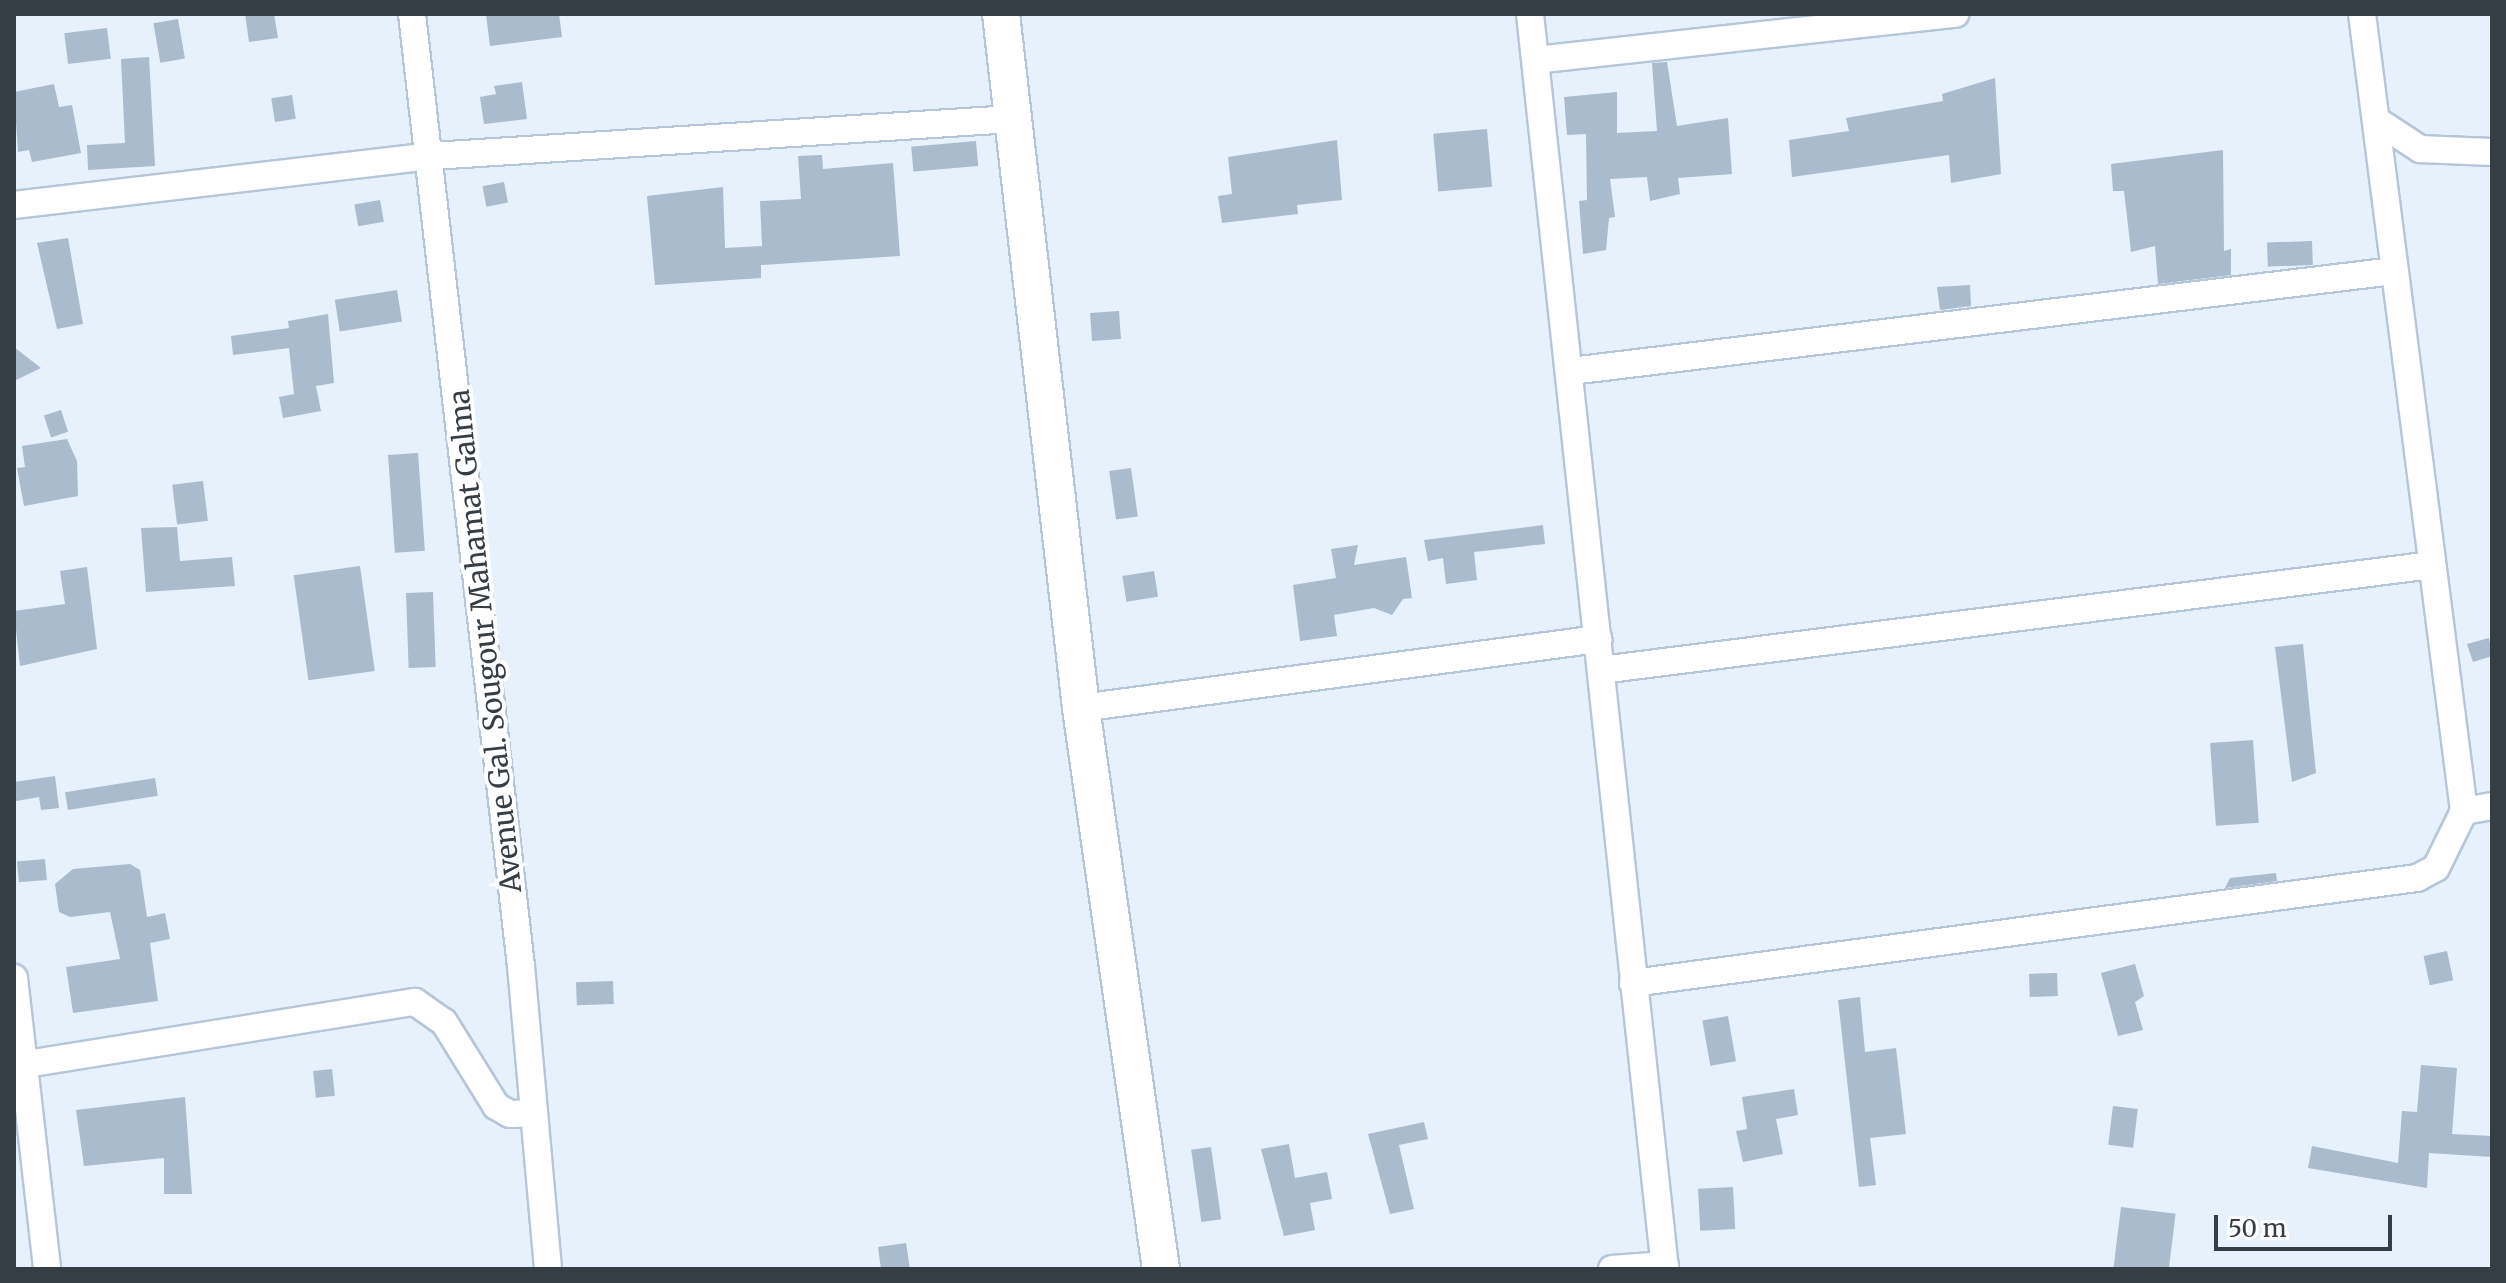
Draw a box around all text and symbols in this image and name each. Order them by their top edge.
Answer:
street label: Avenue Gal. Sougour Mahamat Galma [442,388,528,894]
scale bar [2218,1199,2396,1249]
text: 50 m [2228,1213,2287,1244]

